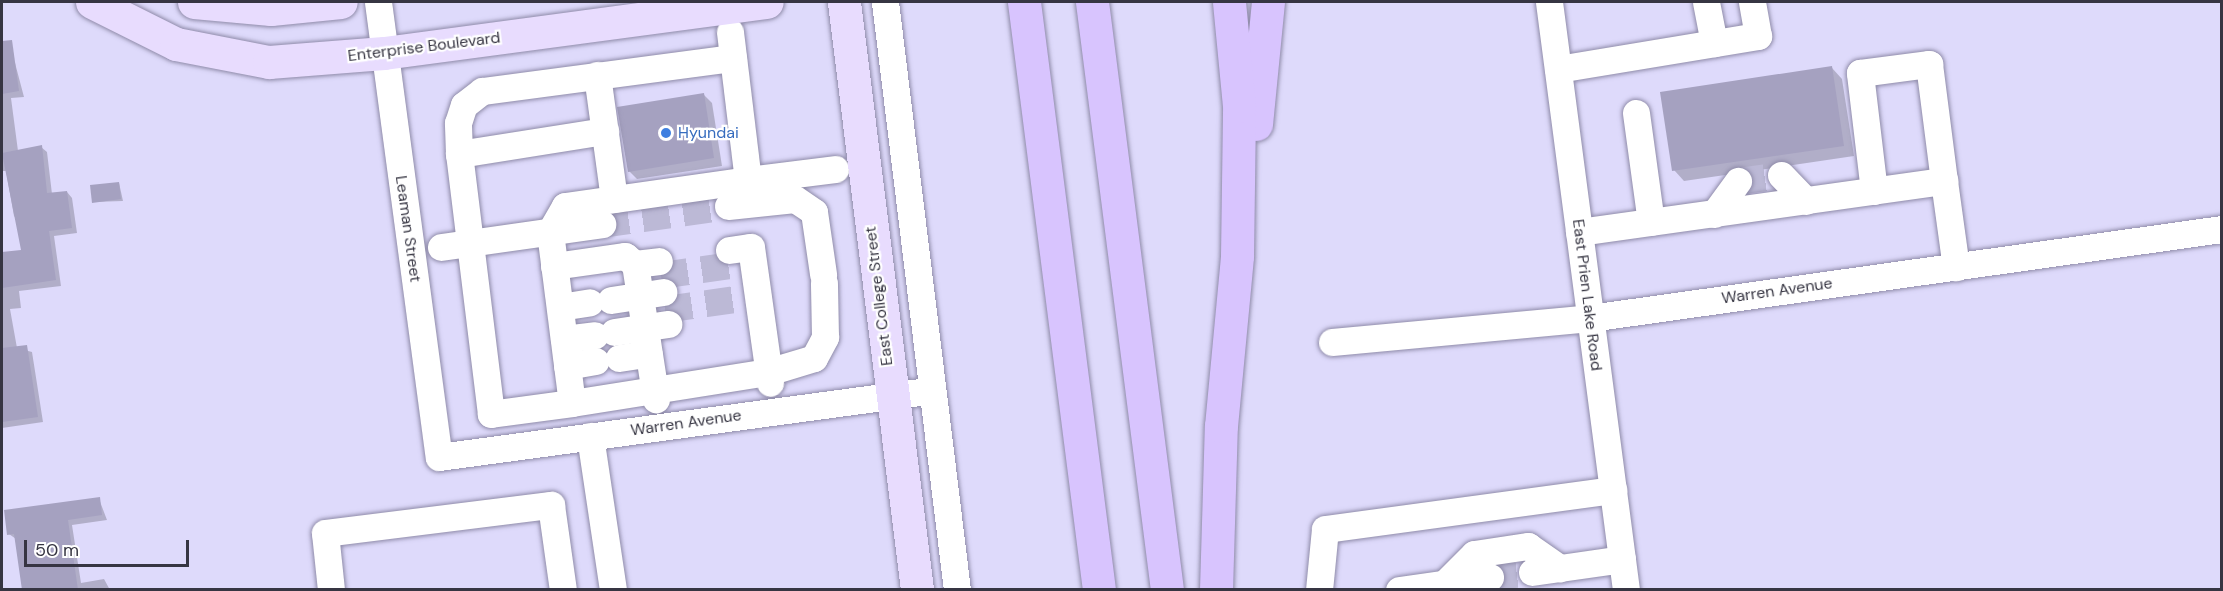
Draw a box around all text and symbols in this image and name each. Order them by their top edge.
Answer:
street label: Enterprise Boulevard [347,28,501,66]
place label: Hyundai [678,123,739,143]
marker: Hyundai [659,126,673,140]
street label: Leaman Street [391,174,425,284]
street label: East Prien Lake Road [1568,218,1606,372]
street label: East College Street [861,225,897,367]
street label: Warren Avenue [1720,274,1834,308]
street label: Warren Avenue [629,406,743,440]
scale bar [27,528,192,566]
text: 50 m [35,538,79,562]

